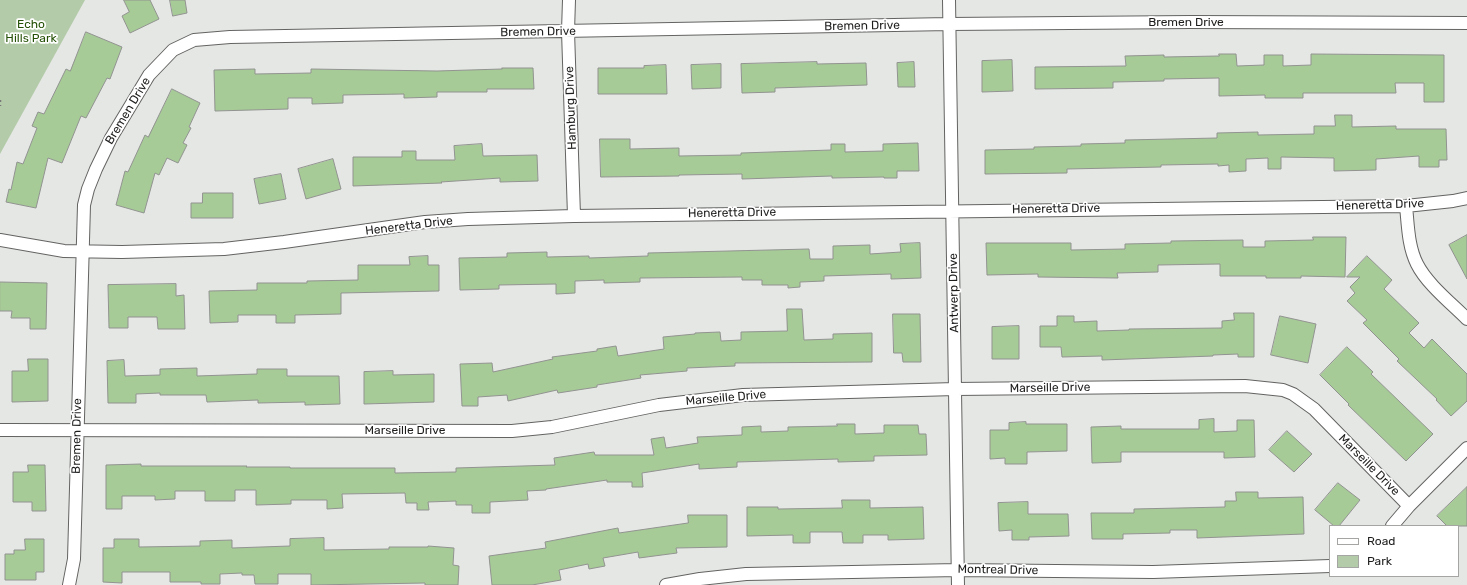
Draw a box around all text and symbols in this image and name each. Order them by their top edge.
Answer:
street label: Bremen Drive [1148,16,1224,30]
park label: Echo Hills Park [5,18,57,46]
street label: Bremen Drive [824,18,900,34]
street label: Bremen Drive [500,24,576,40]
street label: Hamburg Drive [562,66,580,150]
street label: Bremen Drive [102,75,154,147]
street label: Heneretta Drive [1336,196,1424,214]
street label: Heneretta Drive [1012,201,1100,217]
street label: Heneretta Drive [688,205,776,221]
street label: Heneretta Drive [364,213,454,239]
street label: Antwerp Drive [946,253,962,333]
street label: Marseille Drive [1009,380,1091,396]
street label: Marseille Drive [685,387,767,409]
street label: Bremen Drive [69,398,85,474]
street label: Marseille Drive [365,424,445,438]
street label: Marseille Drive [1335,431,1403,499]
legend [1329,525,1459,577]
text: Road [1367,534,1395,548]
text: Park [1367,554,1392,568]
street label: Montreal Drive [957,562,1039,578]

